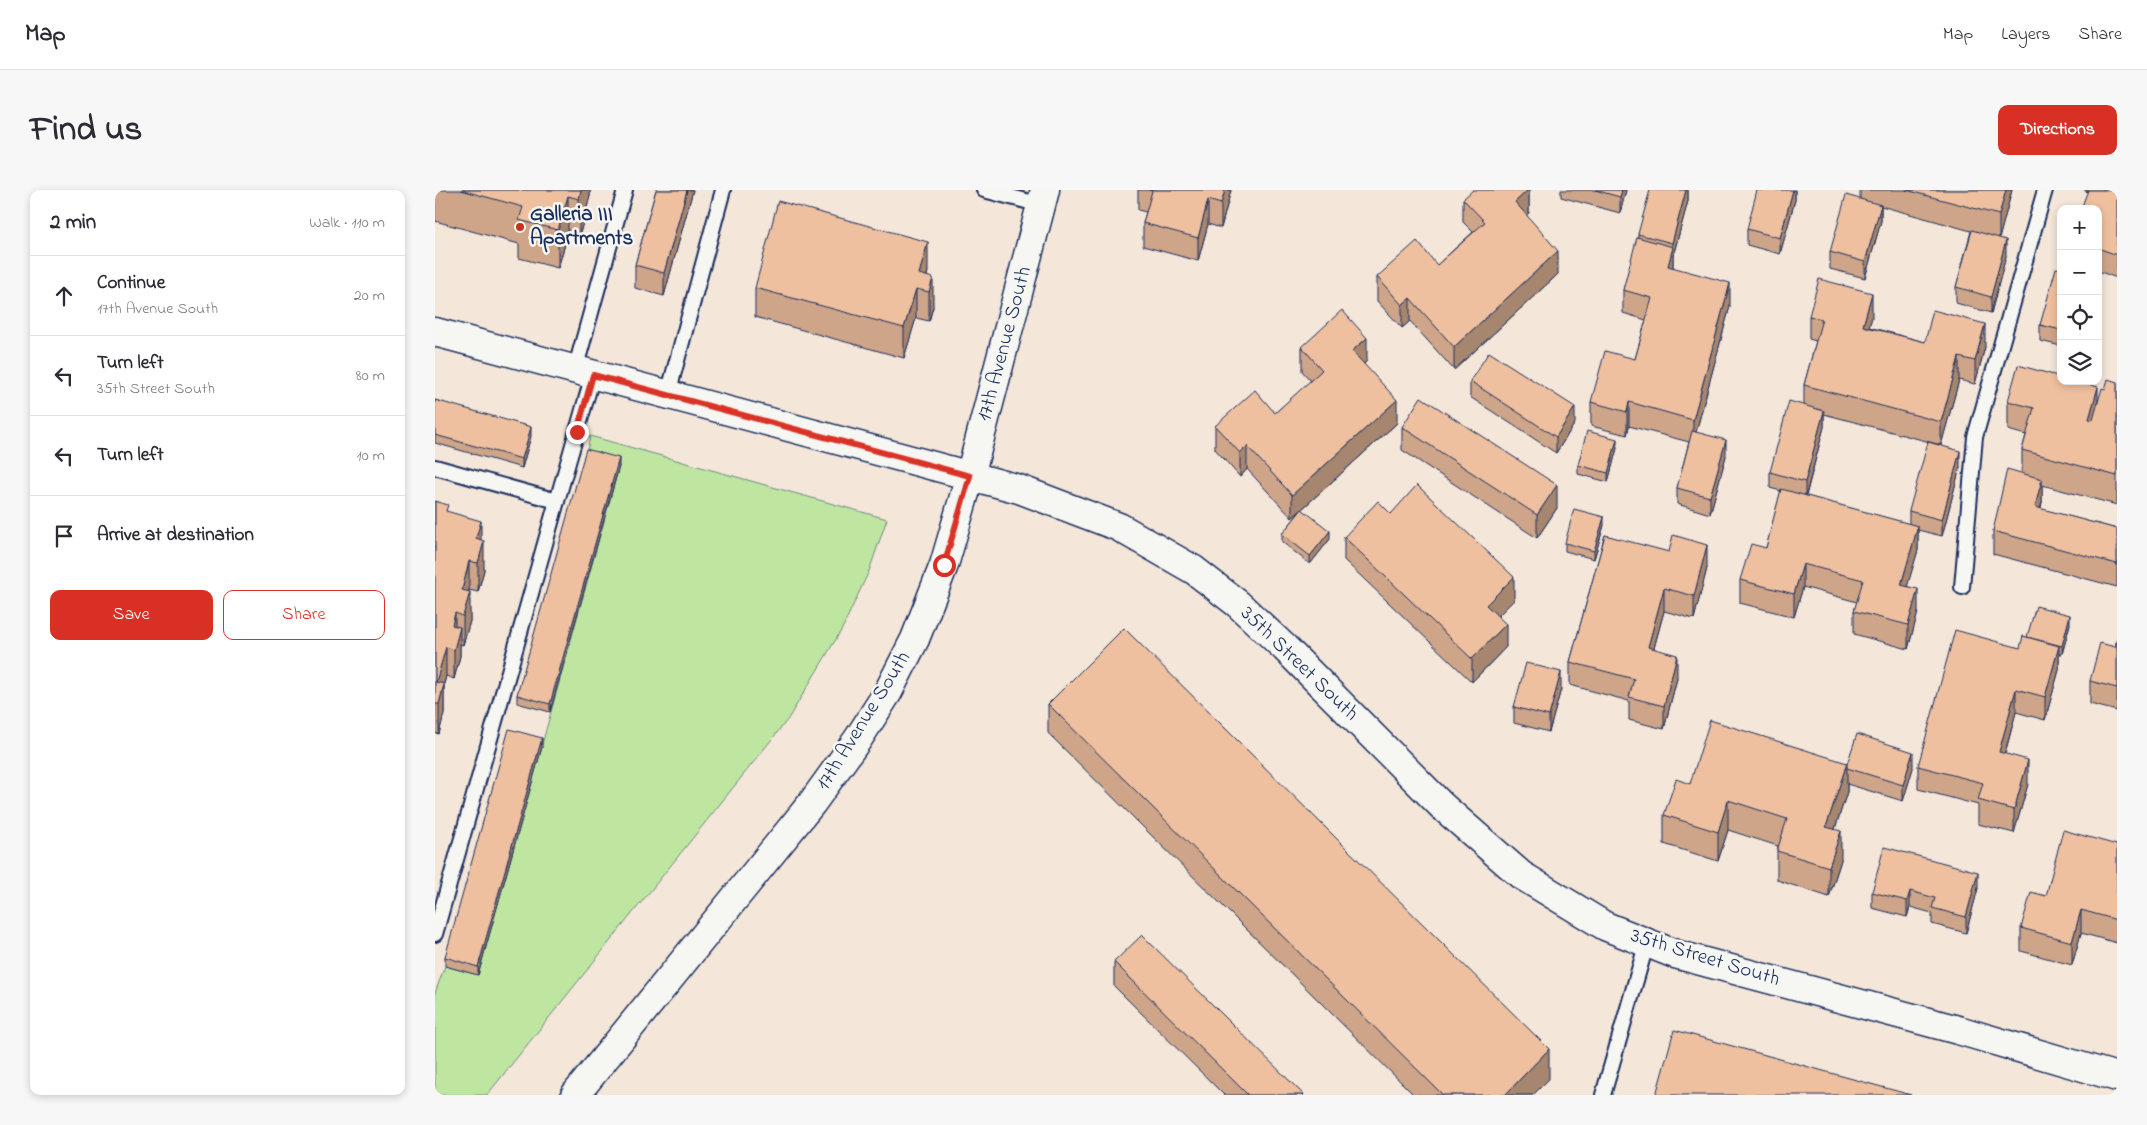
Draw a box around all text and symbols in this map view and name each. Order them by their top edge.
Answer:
text: Map [25,17,66,52]
text: Map [1943,22,1973,48]
text: Layers [2001,22,2051,48]
text: Share [2079,22,2122,48]
text: Find us [30,105,142,156]
button: Directions [1998,105,2117,155]
place label: Galleria III Apartments [530,200,633,254]
map controls [2057,205,2102,385]
button: + [2057,205,2102,250]
text: 2 min [50,208,96,238]
text: Walk · 110 m [309,211,385,235]
marker: Galleria III Apartments [514,221,526,233]
button: − [2057,250,2102,295]
street label: 17th Avenue South [970,263,1040,425]
text: Continue [97,270,165,297]
icon: ahead [50,282,78,310]
text: 20 m [354,284,385,308]
button: locate [2057,295,2102,340]
text: 17th Avenue South [97,297,218,321]
button: layers [2057,340,2102,385]
text: Turn left [97,350,164,377]
icon: left [50,362,78,390]
text: 80 m [356,364,385,388]
text: 35th Street South [97,377,215,401]
route end [566,421,589,444]
icon: left [50,442,78,470]
text: Turn left [97,442,164,469]
text: 10 m [357,444,385,468]
icon: arrive [50,522,78,550]
text: Arrive at destination [97,522,254,549]
route start [933,554,956,577]
button: Save [50,590,213,640]
button: Share [223,590,385,640]
street label: 35th Street South [1233,600,1365,728]
street label: 17th Avenue South [809,646,919,796]
street label: 35th Street South [1627,921,1783,995]

